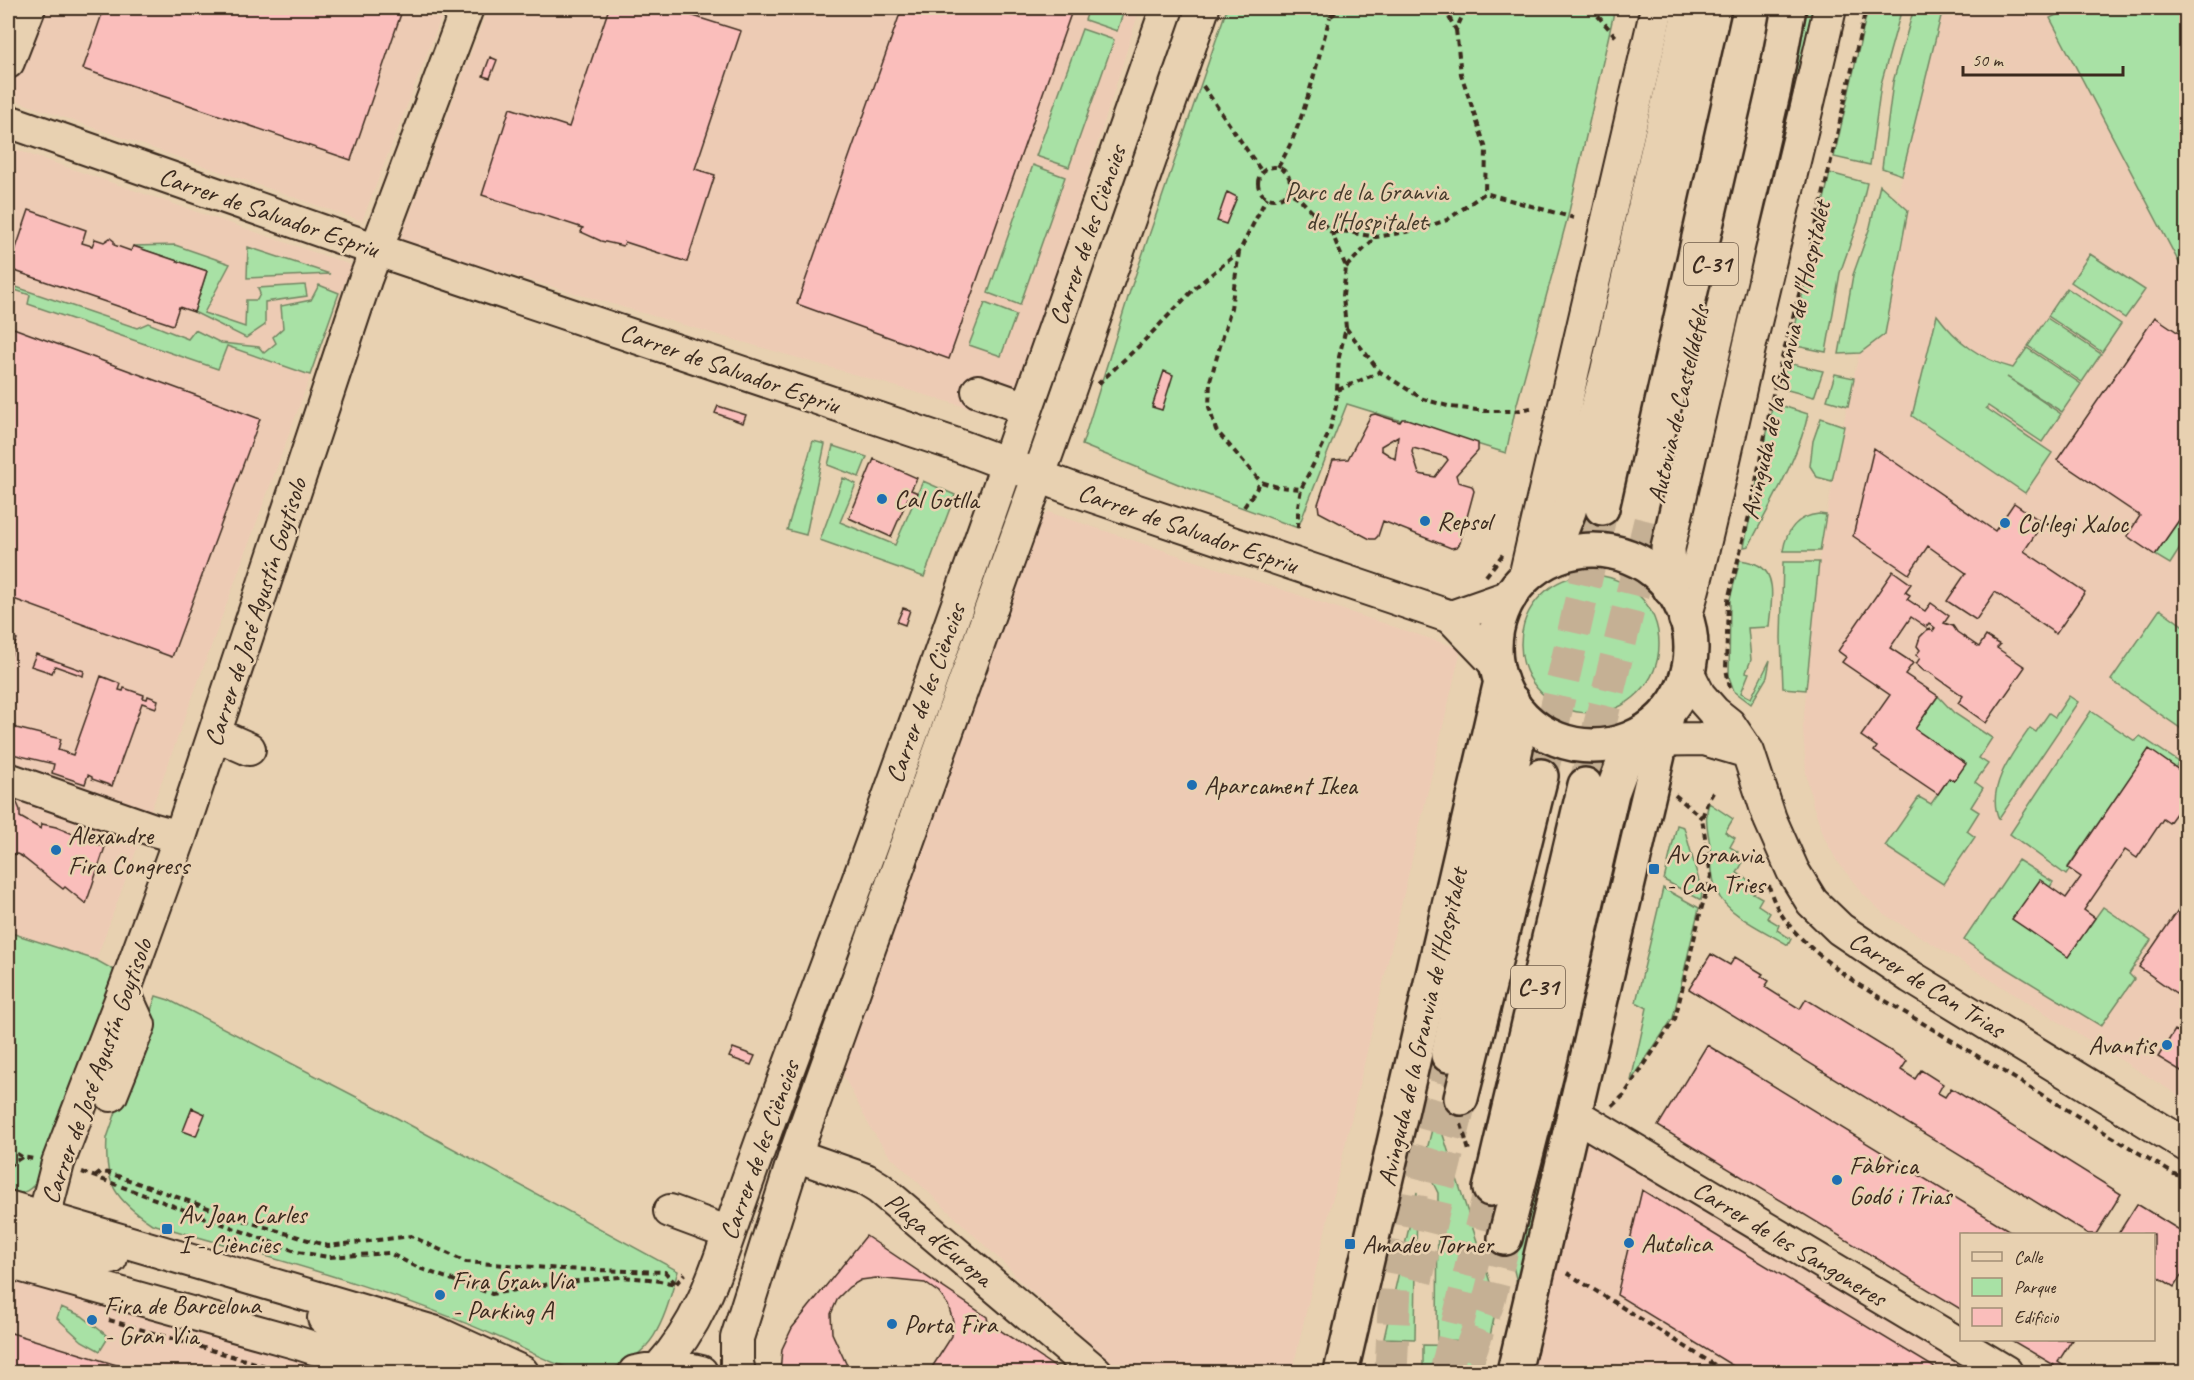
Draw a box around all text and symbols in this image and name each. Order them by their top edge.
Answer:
scale bar [1963,39,2124,77]
text: 50 m [1972,49,2005,71]
street label: Carrer de les Ciències [1041,139,1134,329]
street label: Carrer de Salvador Espriu [155,159,385,266]
park label: Parc de la Granvia de l'Hospitalet [1285,175,1450,238]
street label: Avinguda de la Granvia de l'Hospitalet [1733,195,1839,522]
road number: C-31 [1684,243,1738,285]
street label: Autovia de Castelldefels [1640,300,1718,506]
street label: Carrer de Salvador Espriu [616,315,846,422]
street label: Carrer de José Agustín Goytisolo [197,472,315,750]
street label: Carrer de Salvador Espriu [1074,475,1304,582]
place label: Cal Gotlla [894,483,981,516]
marker: Cal Gotlla [875,492,889,506]
place label: Repsol [1437,505,1496,538]
place label: Col·legi Xaloc [2017,507,2130,540]
marker: Repsol [1418,514,1432,528]
marker: Col·legi Xaloc [1998,516,2012,530]
street label: Carrer de les Ciències [878,597,974,787]
place label: Aparcament Ikea [1204,769,1358,802]
marker: Aparcament Ikea [1185,778,1199,792]
place label: Alexandre Fira Congress [68,819,191,882]
place label: Av Granvia - Can Tries [1666,838,1767,901]
marker: Alexandre Fira Congress [49,843,63,857]
street label: Avinguda de la Granvia de l'Hospitalet [1370,862,1476,1189]
marker: Av Granvia - Can Tries [1647,862,1661,876]
street label: Carrer de Can Trias [1843,924,2012,1046]
street label: Carrer de José Agustín Goytisolo [33,932,160,1208]
road number: C-31 [1511,966,1565,1008]
place label: Avantis [2088,1029,2157,1062]
marker: Avantis [2160,1038,2174,1052]
street label: Carrer de les Ciències [712,1054,808,1244]
place label: Fàbrica Godó i Trias [1849,1149,1953,1212]
street label: Carrer de les Sangoneres [1687,1173,1894,1315]
marker: Fàbrica Godó i Trias [1830,1173,1844,1187]
street label: Plaça d'Europa [878,1185,1001,1296]
place label: Av Joan Carles I - Ciències [179,1198,309,1261]
marker: Av Joan Carles I - Ciències [160,1222,174,1236]
place label: Autolica [1641,1227,1713,1260]
place label: Amadeu Torner [1362,1228,1495,1261]
legend [1960,1233,2155,1341]
marker: Autolica [1622,1236,1636,1250]
marker: Amadeu Torner [1343,1237,1357,1251]
text: Calle [2014,1246,2043,1268]
place label: Fira Gran Via - Parking A [452,1264,576,1327]
text: Parque [2014,1276,2056,1298]
marker: Fira Gran Via - Parking A [433,1288,447,1302]
place label: Fira de Barcelona - Gran Via [104,1289,262,1352]
text: Edificio [2014,1306,2060,1328]
place label: Porta Fira [904,1308,998,1341]
marker: Fira de Barcelona - Gran Via [85,1313,99,1327]
marker: Porta Fira [885,1317,899,1331]

